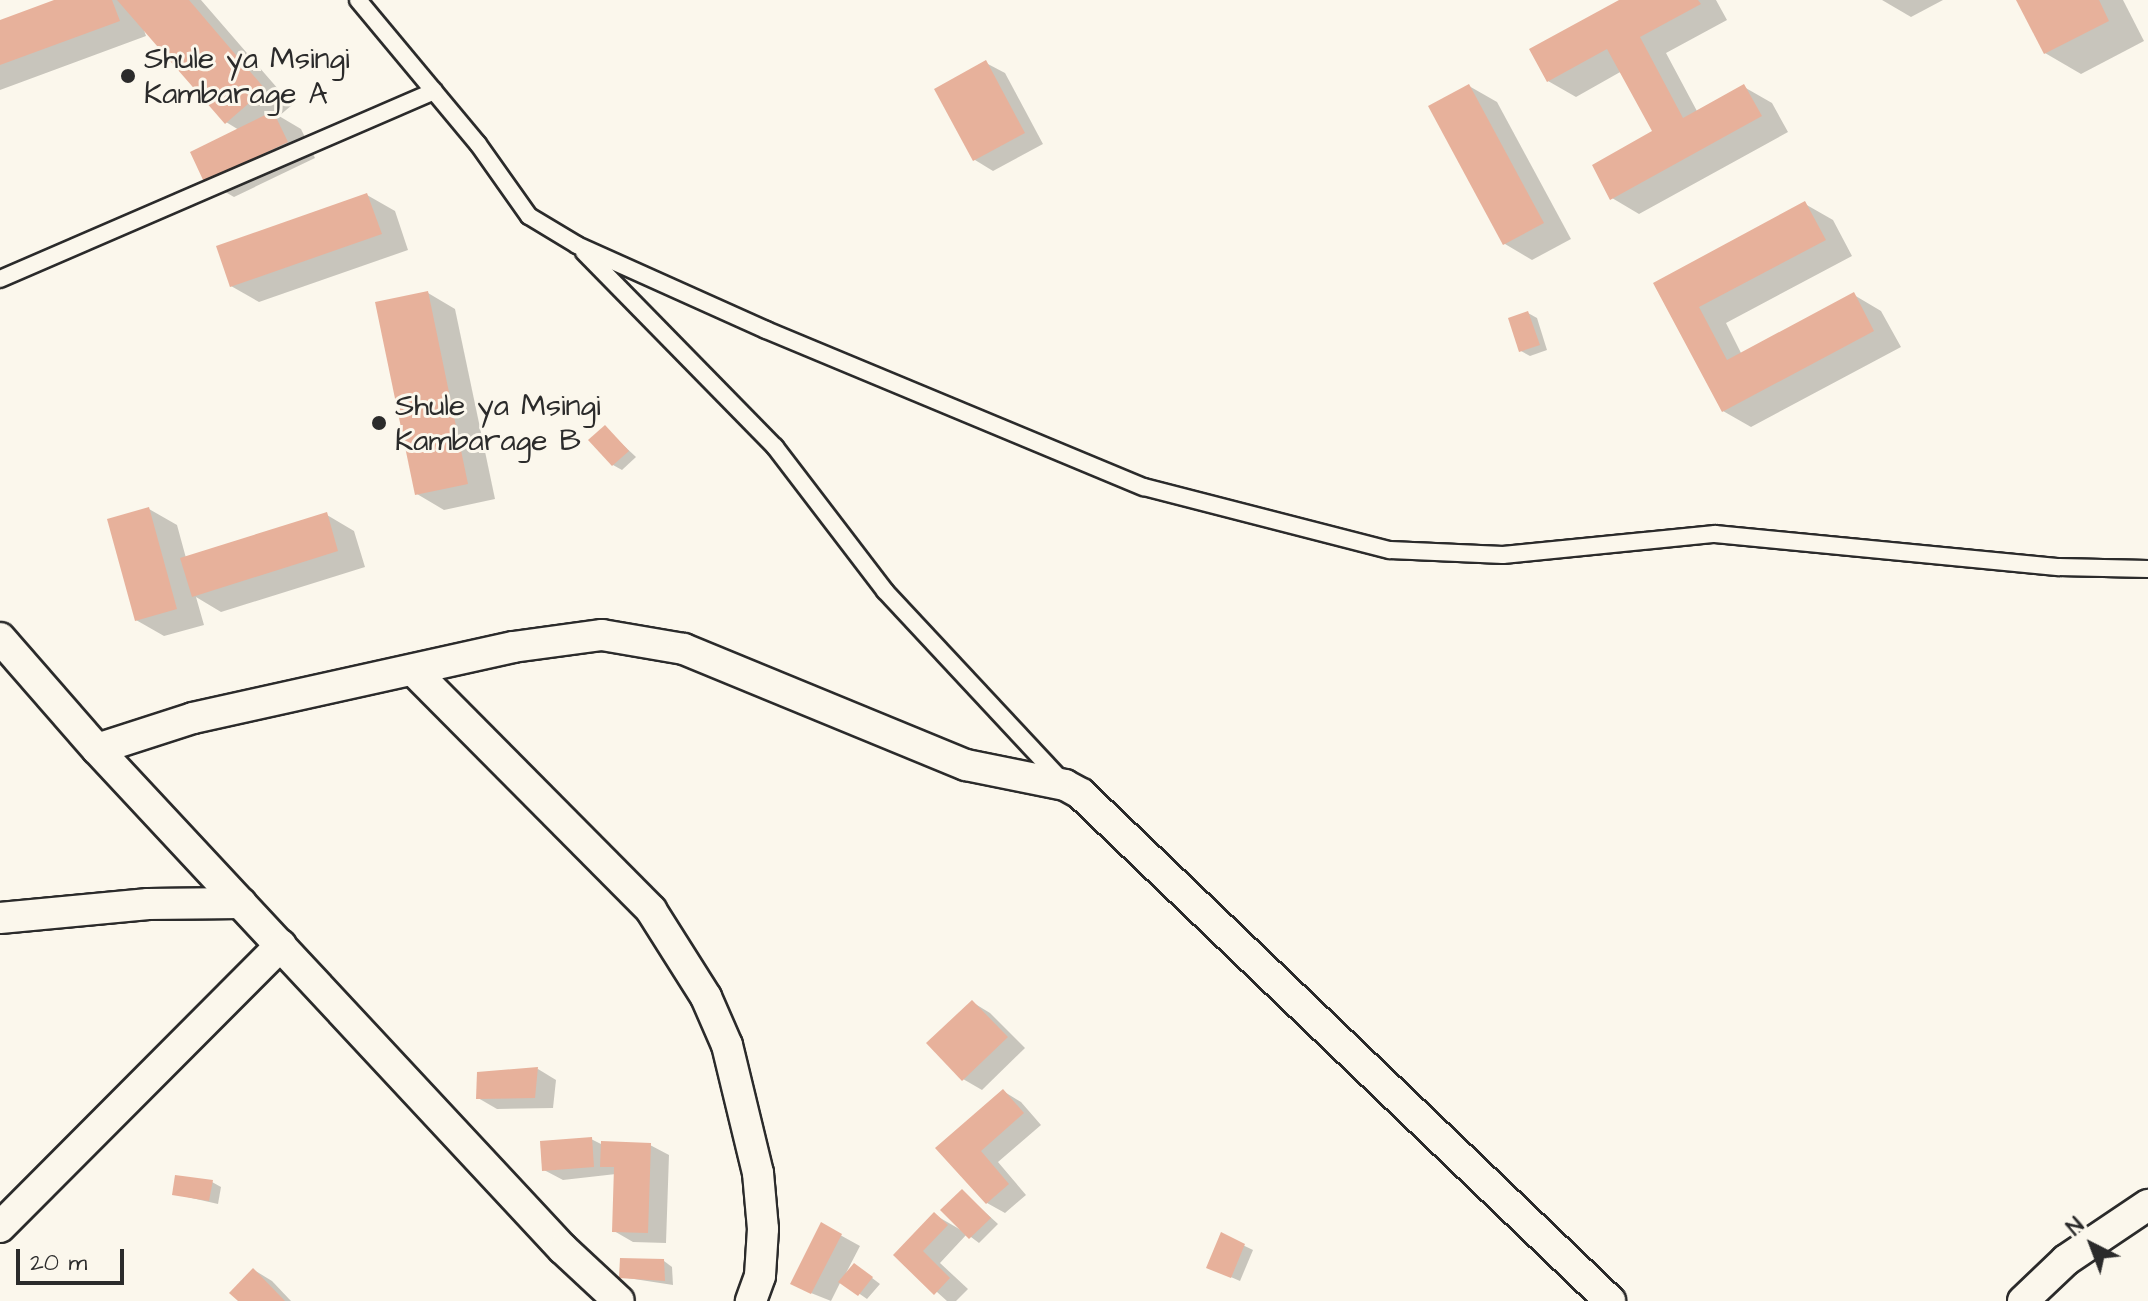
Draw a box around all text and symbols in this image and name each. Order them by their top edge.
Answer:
place label: Shule ya Msingi Kambarage A [144,41,349,112]
marker: Shule ya Msingi Kambarage A [119,67,137,85]
place label: Shule ya Msingi Kambarage B [395,388,600,458]
marker: Shule ya Msingi Kambarage B [370,414,388,432]
north arrow [2052,1205,2132,1285]
text: N [2060,1211,2091,1243]
scale bar [20,1233,128,1283]
text: 20 m [30,1246,87,1280]

